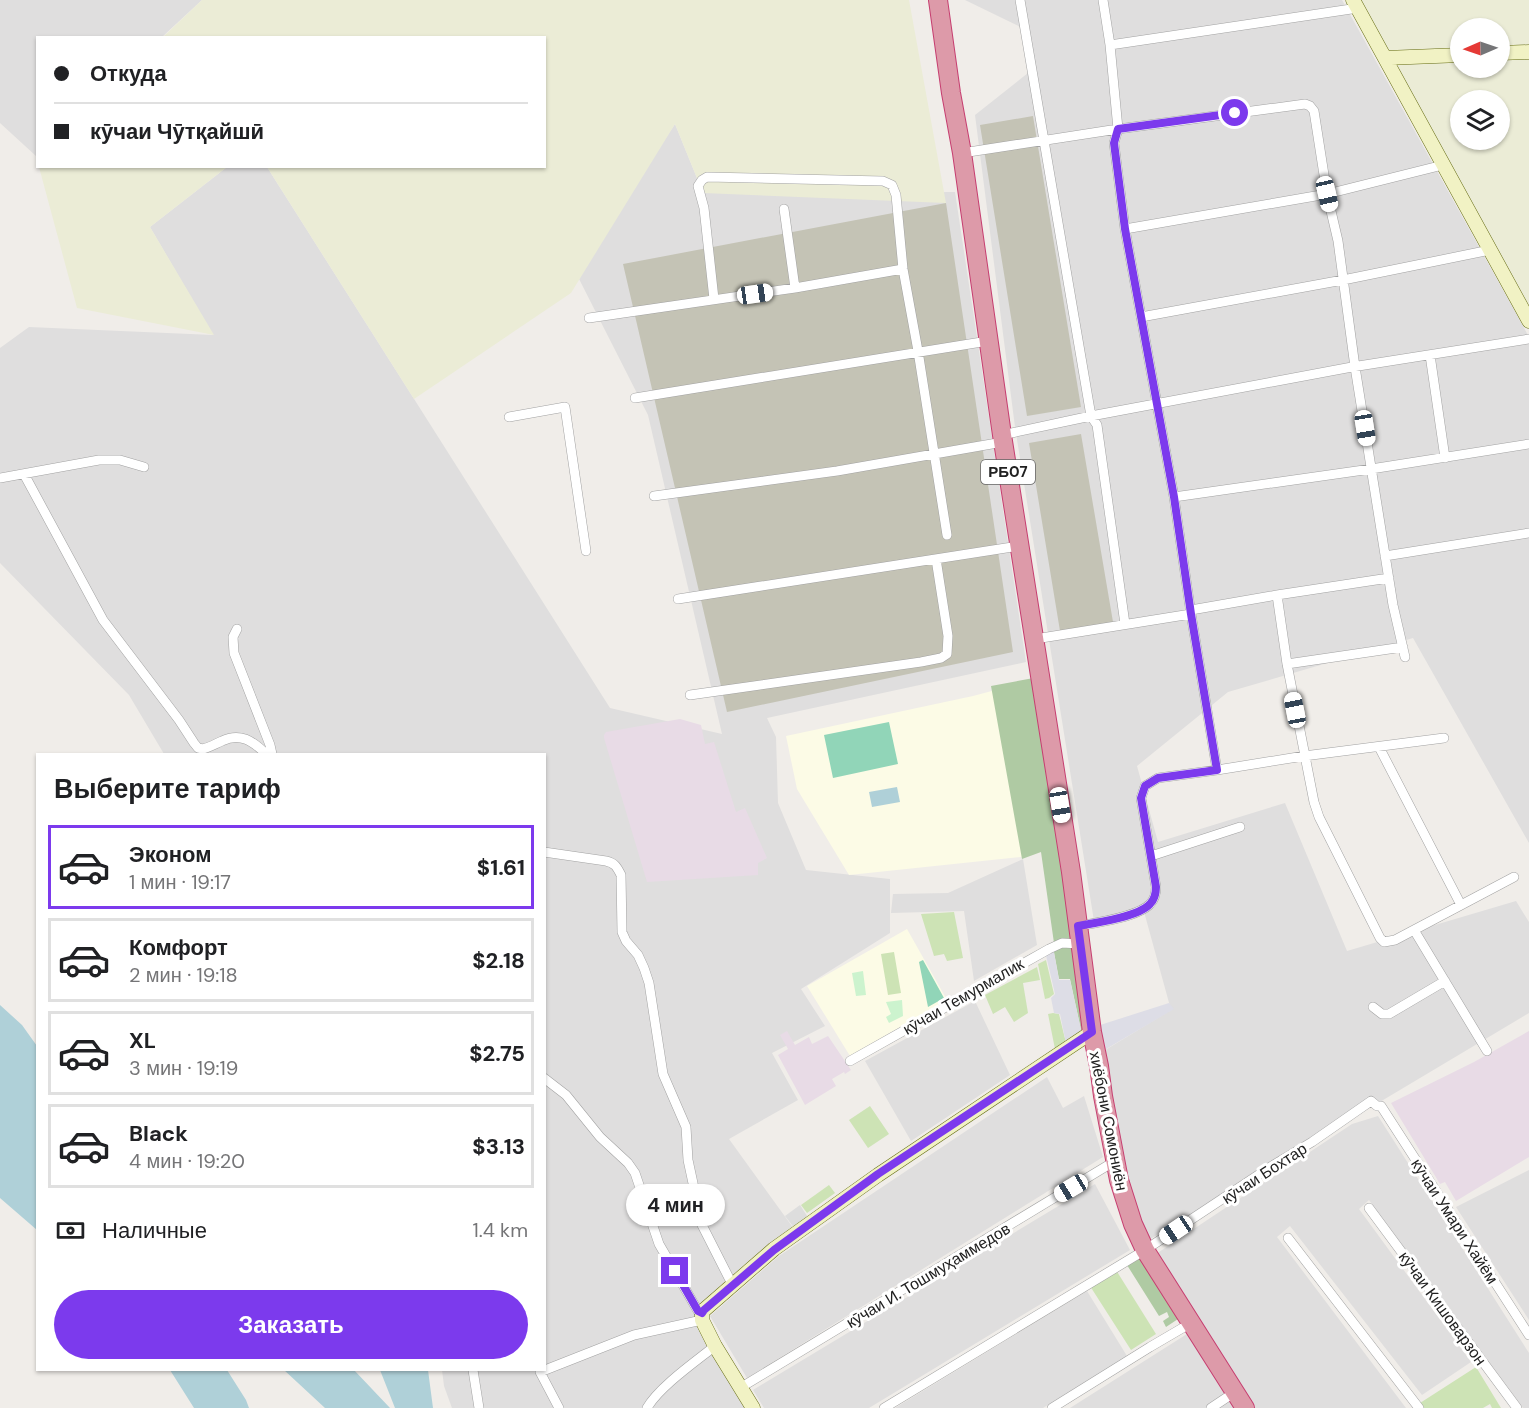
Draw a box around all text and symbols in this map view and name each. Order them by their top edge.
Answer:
north arrow [1450,18,1510,78]
map controls [1450,18,1510,150]
text: Откуда [90,59,167,88]
button: layers [1450,90,1510,150]
route start [1221,99,1248,126]
text: кӯчаи Чӯтқайшӣ [90,117,264,146]
car [1314,174,1340,214]
car [736,283,774,305]
car [1353,409,1377,447]
road number: РБ07 [981,460,1035,484]
car [1283,691,1307,729]
text: Выберите тариф [54,771,281,806]
car [1048,786,1072,824]
icon: car [57,840,111,894]
text: Эконом [129,840,212,869]
text: $1.61 [477,853,525,882]
text: 1 мин · 19:17 [129,869,231,895]
icon: car [57,933,111,987]
text: Комфорт [129,933,228,962]
text: $2.18 [472,946,525,975]
street label: кӯчаи Темурмалик [899,953,1028,1040]
text: 2 мин · 19:18 [129,962,238,988]
icon: car [57,1026,111,1080]
text: XL [129,1026,156,1055]
text: $2.75 [469,1039,525,1068]
street label: хиёбони Сомониён [1085,1049,1132,1193]
text: 3 мин · 19:19 [129,1055,238,1081]
icon: car [57,1119,111,1173]
text: Black [129,1119,188,1148]
text: $3.13 [472,1132,525,1161]
street label: кӯчаи Бохтар [1218,1138,1311,1209]
text: 4 мин · 19:20 [129,1148,245,1174]
street label: кӯчаи Умари Хайём [1406,1155,1503,1288]
car [1051,1171,1091,1205]
callout: 4 мин [626,1184,724,1226]
text: 4 мин [647,1192,704,1218]
car [1156,1212,1196,1248]
icon: cash [54,1214,87,1247]
text: Наличные [102,1216,207,1245]
text: 1.4 km [472,1217,528,1243]
street label: кӯчаи И. Тошмуҳаммедов [842,1218,1014,1333]
street label: кӯчаи Кишоварзон [1394,1247,1491,1370]
route end [661,1257,688,1284]
button: Заказать [54,1290,528,1359]

